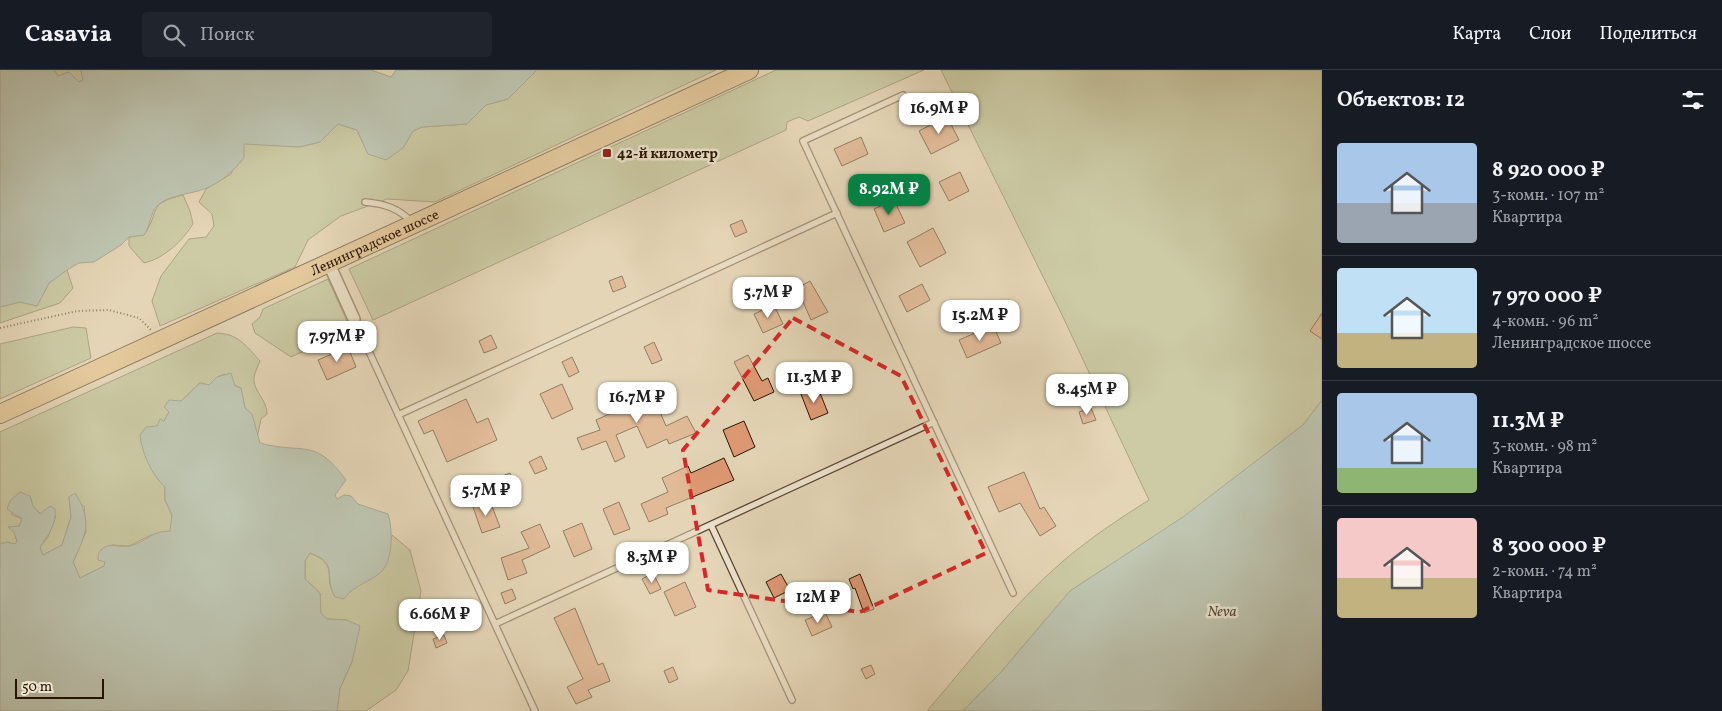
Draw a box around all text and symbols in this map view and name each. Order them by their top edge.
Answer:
search box [142,12,492,57]
text: Casavia [25,18,112,52]
icon: search [160,21,188,49]
text: Поиск [200,22,254,48]
text: Карта [1453,22,1501,47]
text: Слои [1529,22,1571,47]
text: Поделиться [1599,22,1697,47]
text: Объектов: 12 [1337,86,1465,115]
icon: filters [1679,86,1707,114]
pin: 16.9M ₽ [893,92,985,135]
text: 16.9M ₽ [910,98,968,120]
place label: 42-й километр [617,145,718,164]
marker: 42-й километр [601,147,613,159]
text: 8 920 000 ₽ [1492,156,1605,185]
icon: home [1377,163,1437,223]
pin: 8.92M ₽ [843,174,935,216]
text: 8.92M ₽ [859,179,919,201]
text: 3-комн. · 107 m² [1492,185,1604,207]
street label: Ленинградское шоссе [308,206,443,281]
text: Квартира [1492,207,1562,229]
pin: 5.7M ₽ [727,276,809,319]
text: 5.7M ₽ [743,282,793,304]
text: 7 970 000 ₽ [1492,282,1602,311]
icon: home [1377,288,1437,348]
pin: 15.2M ₽ [934,300,1026,342]
text: 15.2M ₽ [952,305,1008,327]
text: 4-комн. · 96 m² [1492,311,1599,333]
pin: 7.97M ₽ [291,320,383,363]
text: 7.97M ₽ [309,326,365,348]
text: Ленинградское шоссе [1492,333,1651,355]
pin: 11.3M ₽ [768,362,860,404]
text: 11.3M ₽ [787,367,841,389]
pin: 8.45M ₽ [1041,374,1133,416]
text: 8.45M ₽ [1057,379,1117,401]
pin: 16.7M ₽ [591,382,683,424]
text: 16.7M ₽ [609,387,665,409]
text: 11.3M ₽ [1492,407,1564,436]
icon: home [1377,413,1437,473]
text: 3-комн. · 98 m² [1492,436,1597,458]
text: Квартира [1492,458,1562,480]
pin: 5.7M ₽ [445,474,527,517]
text: 5.7M ₽ [461,480,511,502]
text: 8 300 000 ₽ [1492,532,1606,561]
icon: home [1377,538,1437,598]
pin: 8.3M ₽ [611,542,693,584]
text: 8.3M ₽ [627,547,677,569]
text: 2-комн. · 74 m² [1492,561,1597,583]
pin: 12M ₽ [783,582,853,624]
text: Квартира [1492,583,1562,605]
text: 12M ₽ [796,587,840,609]
pin: 6.66M ₽ [394,598,486,641]
water label: Neva [1207,602,1237,623]
text: 6.66M ₽ [410,604,470,626]
scale bar [15,676,104,699]
text: 50 m [22,678,52,697]

